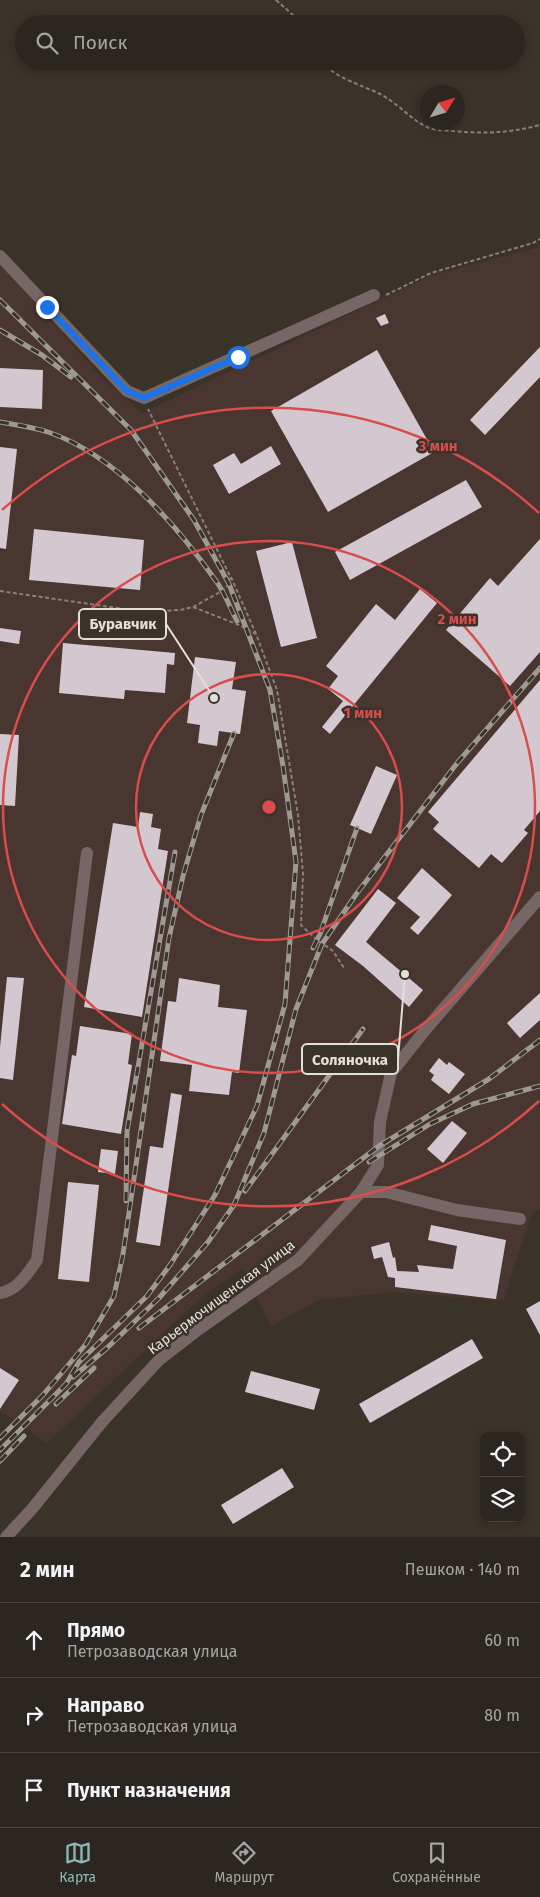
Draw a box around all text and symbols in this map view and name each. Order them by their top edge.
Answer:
search box [15,15,525,70]
icon: search [33,29,61,57]
text: Поиск [73,31,127,54]
north arrow [420,85,465,130]
route end [36,296,59,319]
route start [227,346,250,369]
text: 3 мин [417,437,458,455]
callout: Буравчик [79,609,166,639]
text: 2 мин [437,610,477,628]
text: Буравчик [89,615,157,633]
text: 1 мин [344,704,382,722]
centre of rings [260,798,278,816]
callout: Соляночка [302,1044,398,1074]
text: Соляночка [312,1051,388,1069]
street label: Карьермочищенская улица [144,1237,298,1358]
map controls [480,1432,525,1522]
button: locate [480,1432,525,1477]
button: layers [480,1477,525,1522]
text: 2 мин [20,1557,75,1583]
text: Пешком · 140 m [405,1560,520,1579]
text: Прямо [67,1619,125,1642]
icon: ahead [20,1626,48,1654]
text: 60 m [485,1631,520,1650]
text: Петрозаводская улица [67,1642,237,1661]
text: Направо [67,1694,144,1717]
icon: right [20,1701,48,1729]
text: 80 m [484,1706,520,1725]
text: Петрозаводская улица [67,1717,237,1736]
icon: arrive [20,1776,48,1804]
text: Пункт назначения [67,1779,231,1802]
tab: Карта [59,1839,96,1886]
tab: Маршрут [215,1839,274,1886]
tab: Сохранённые [392,1839,481,1886]

